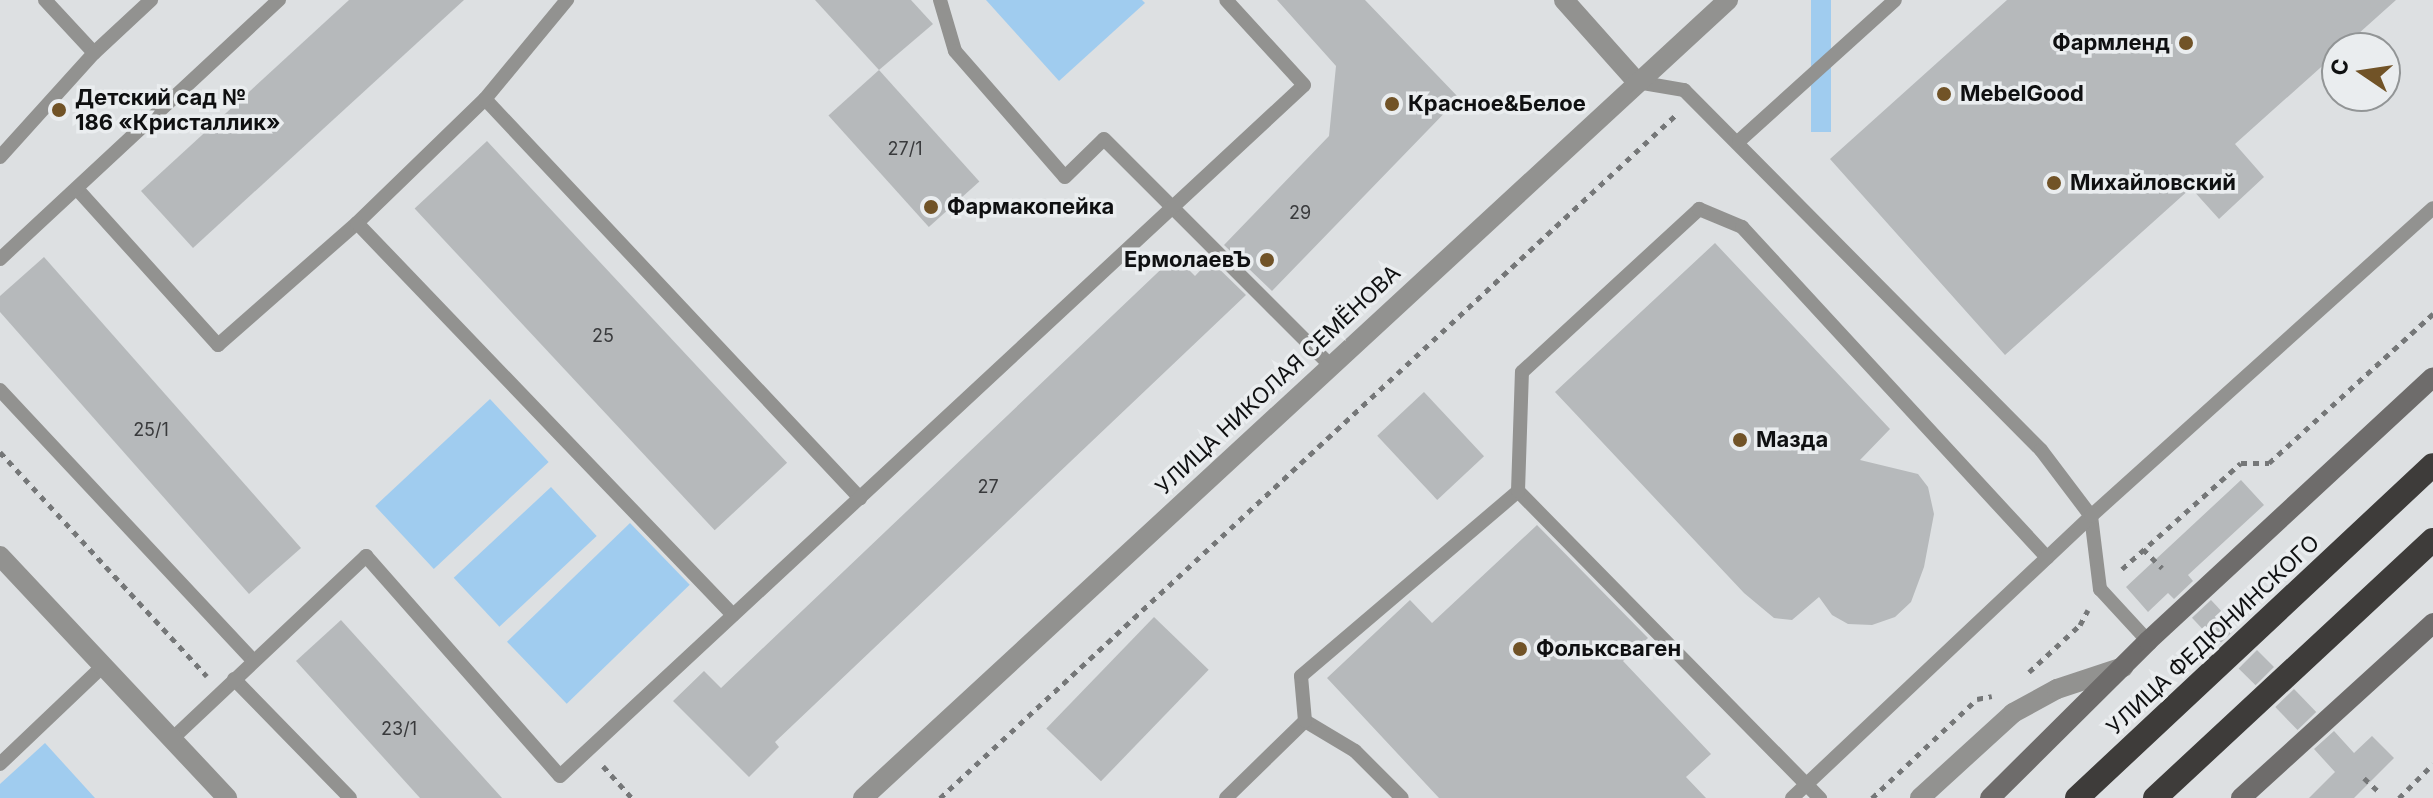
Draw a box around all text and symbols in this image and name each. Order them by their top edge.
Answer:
place label: Фармленд [2052,30,2170,56]
north arrow [2321,32,2401,112]
marker: Фармленд [2177,34,2195,52]
text: С [2325,56,2354,78]
place label: MebelGood [1960,81,2084,107]
place label: Детский сад № 186 «Кристаллик» [75,84,280,136]
marker: MebelGood [1935,85,1953,103]
place label: Красное&Белое [1408,91,1586,117]
marker: Красное&Белое [1383,95,1401,113]
marker: Детский сад № 186 «Кристаллик» [50,101,68,119]
house number: 27/1 [888,138,922,160]
place label: Михайловский [2070,170,2236,196]
marker: Михайловский [2045,174,2063,192]
place label: Фармакопейка [947,194,1114,220]
marker: Фармакопейка [922,198,940,216]
house number: 29 [1289,202,1311,224]
place label: ЕрмолаевЪ [1124,247,1251,273]
marker: ЕрмолаевЪ [1258,251,1276,269]
street label: УЛИЦА НИКОЛАЯ СЕМЁНОВА [1150,260,1406,500]
house number: 25 [592,325,614,347]
house number: 25/1 [133,419,169,441]
place label: Мазда [1756,427,1828,453]
marker: Мазда [1731,431,1749,449]
house number: 27 [977,476,999,498]
street label: УЛИЦА ФЕДЮНИНСКОГО [2101,530,2325,740]
place label: Фольксваген [1536,636,1681,662]
marker: Фольксваген [1511,640,1529,658]
house number: 23/1 [381,718,417,740]

